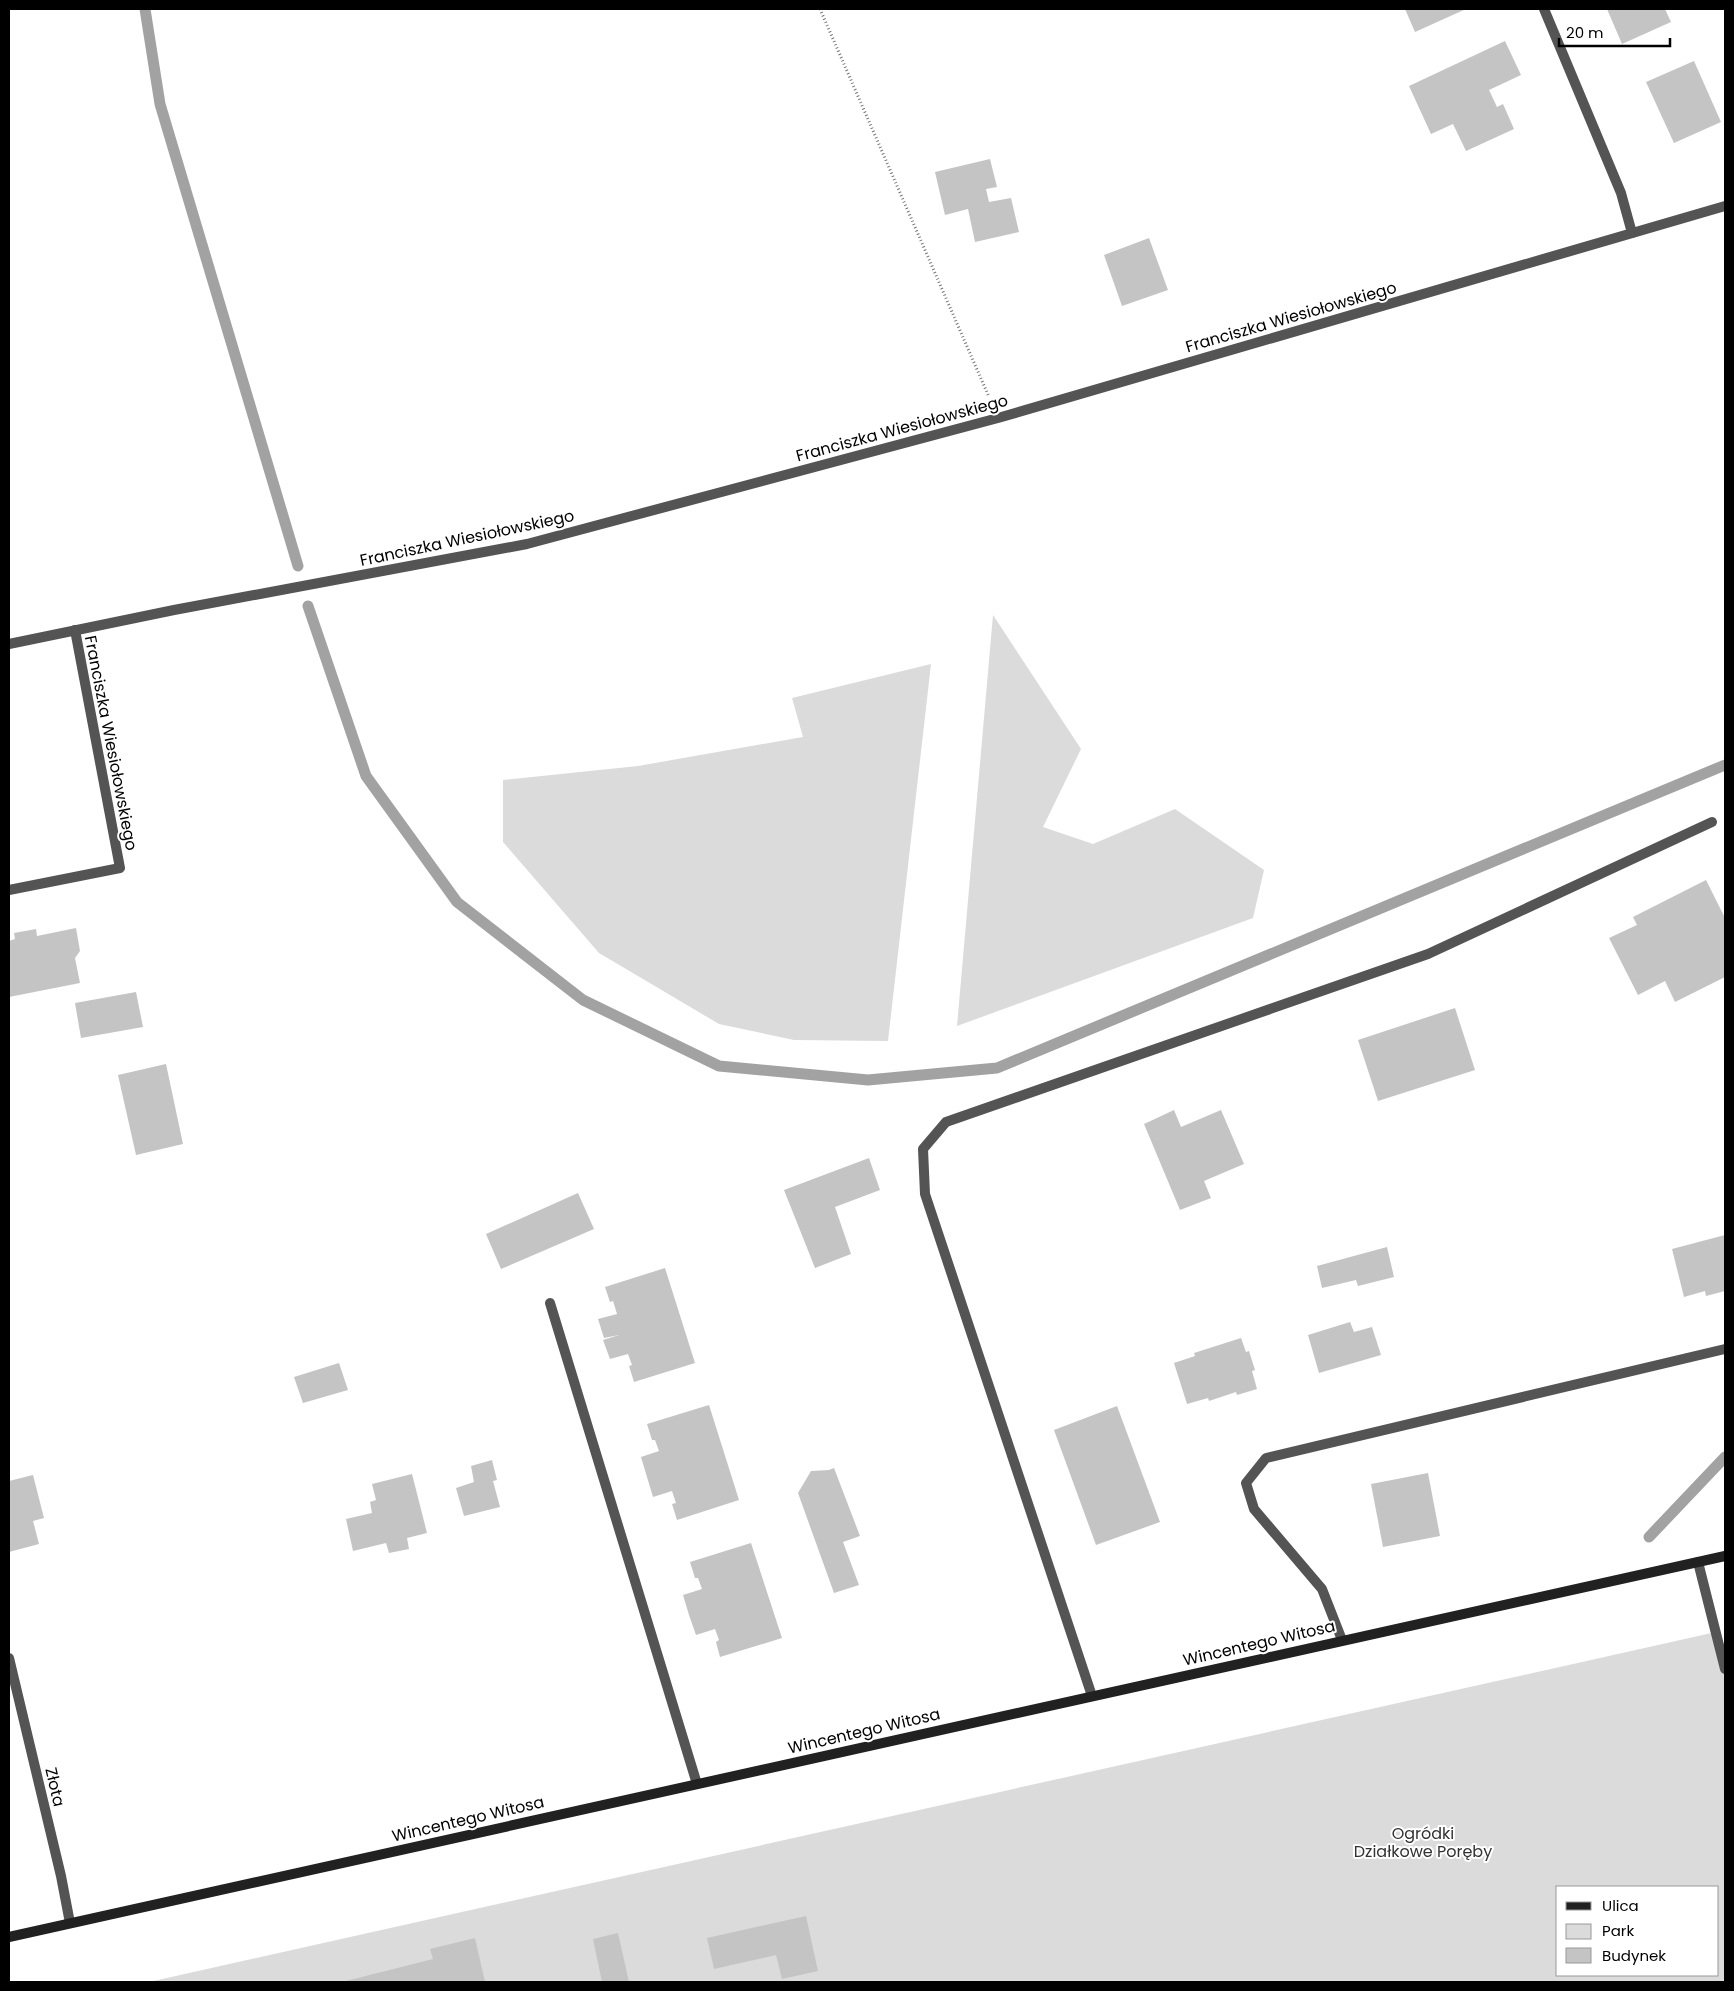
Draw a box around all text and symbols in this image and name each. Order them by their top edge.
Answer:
scale bar [1559,15,1670,47]
text: 20 m [1566,22,1604,43]
street label: Franciszka Wiesiołowskiego [1183,276,1399,358]
street label: Franciszka Wiesiołowskiego [793,389,1011,467]
street label: Franciszka Wiesiołowskiego [358,504,576,572]
street label: Franciszka Wiesiołowskiego [79,634,143,852]
street label: Wincentego Witosa [1181,1614,1337,1672]
street label: Wincentego Witosa [786,1702,942,1760]
street label: Złota [39,1765,71,1809]
street label: Wincentego Witosa [390,1790,546,1848]
park label: Ogródki Działkowe Poręby [1354,1822,1492,1863]
legend [1556,1886,1719,1976]
text: Ulica [1602,1895,1639,1916]
text: Park [1602,1920,1634,1941]
text: Budynek [1602,1945,1666,1966]

